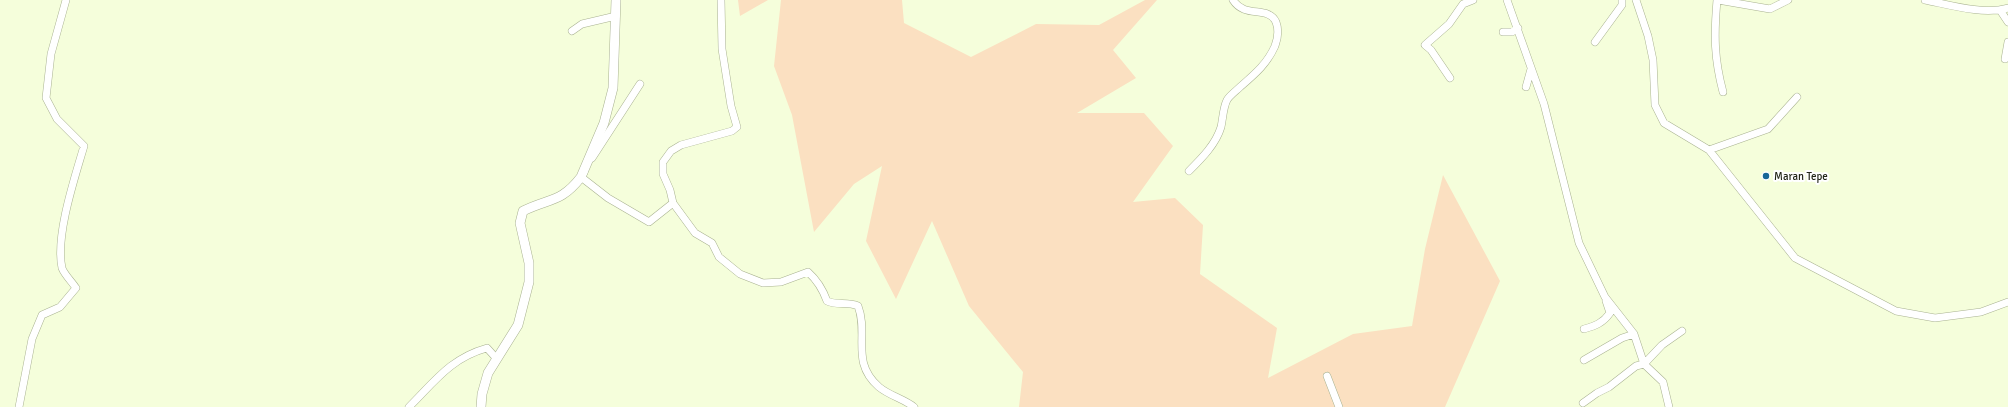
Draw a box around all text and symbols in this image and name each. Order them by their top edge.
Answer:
place label: Maran Tepe [1774,170,1828,183]
marker: Maran Tepe [1761,171,1771,181]

